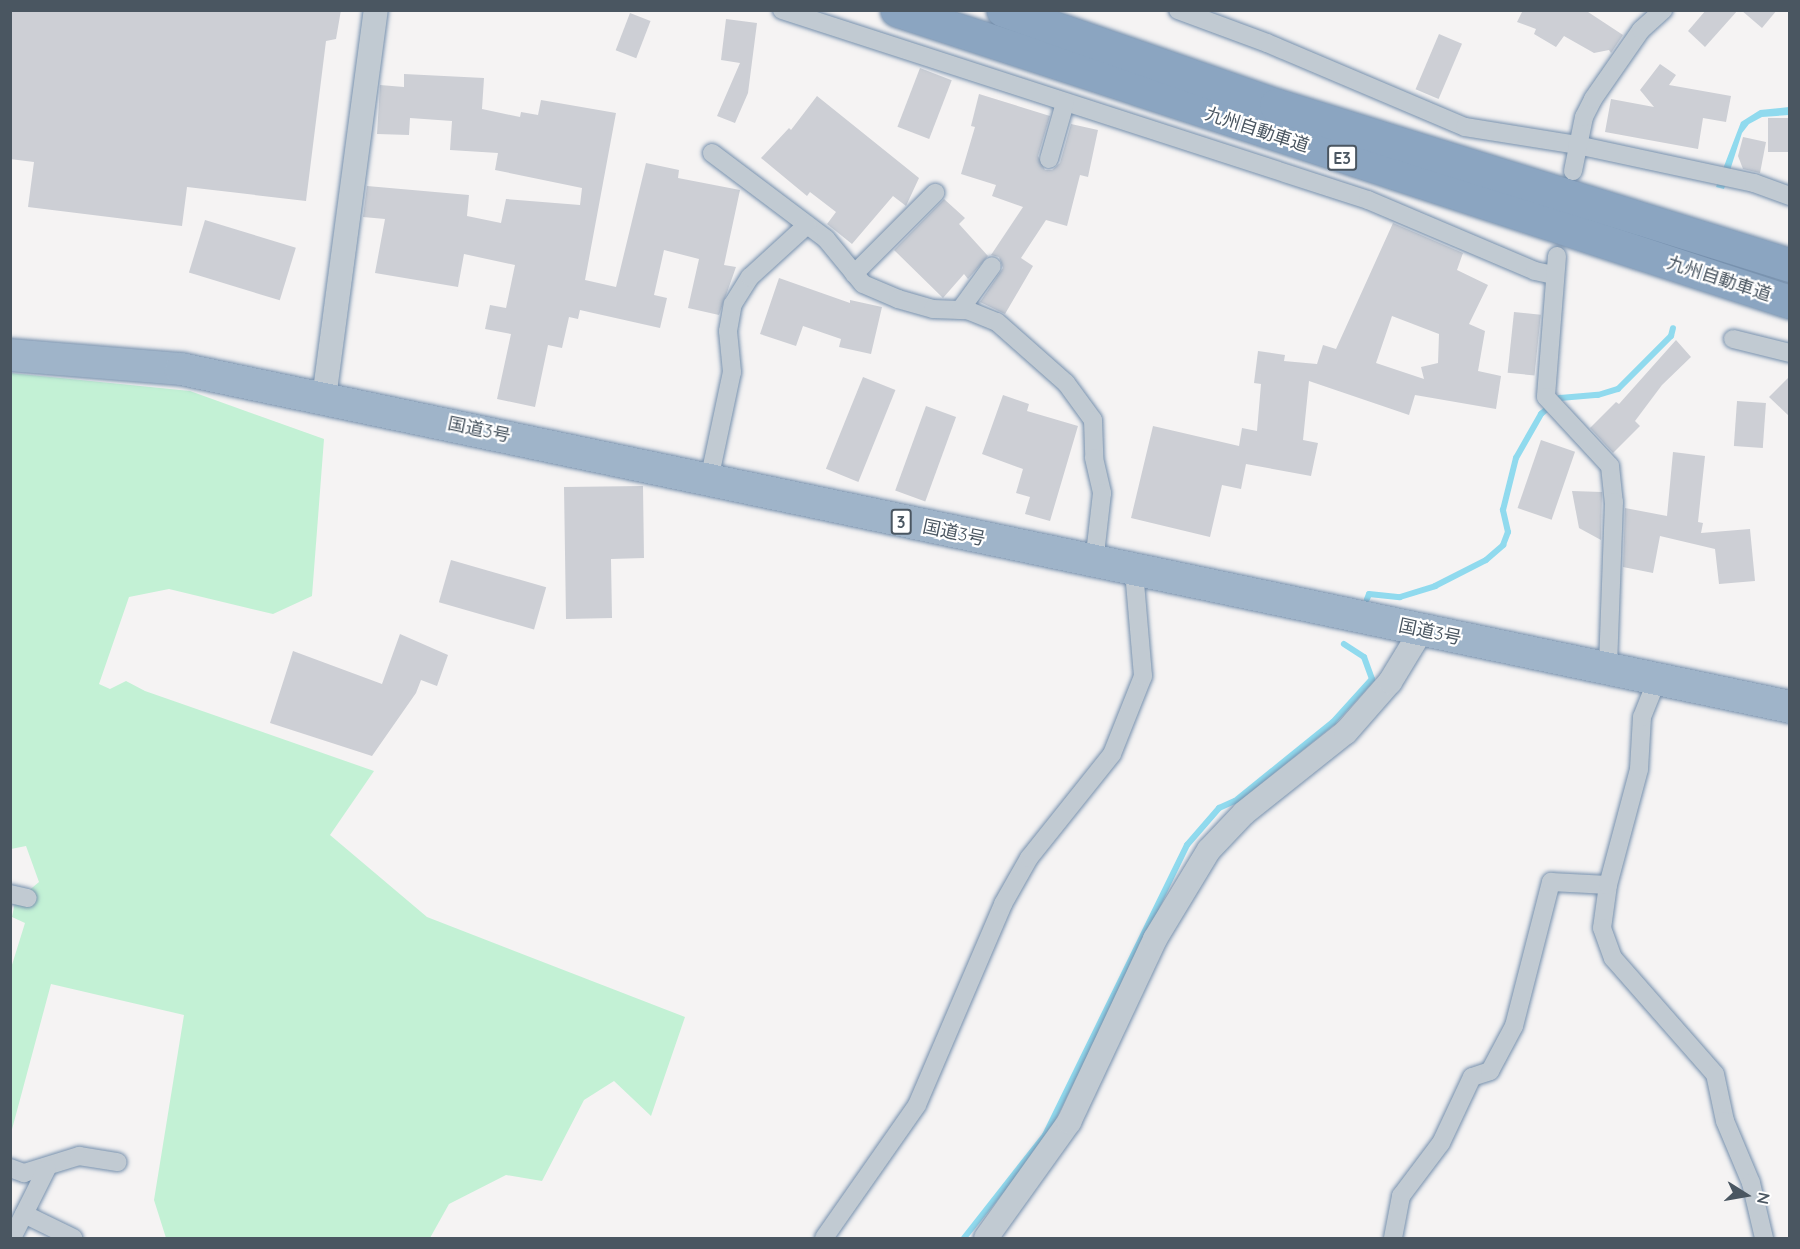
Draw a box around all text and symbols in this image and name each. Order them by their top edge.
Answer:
street label: 九州自動車道 [1202,103,1312,157]
road number: E3 [1327,145,1357,171]
street label: 九州自動車道 [1664,252,1774,306]
street label: 国道3号 [446,413,512,447]
road number: 3 [890,509,912,535]
street label: 国道3号 [921,516,987,550]
street label: 国道3号 [1397,615,1463,649]
north arrow [1716,1165,1776,1225]
text: N [1753,1191,1775,1206]

